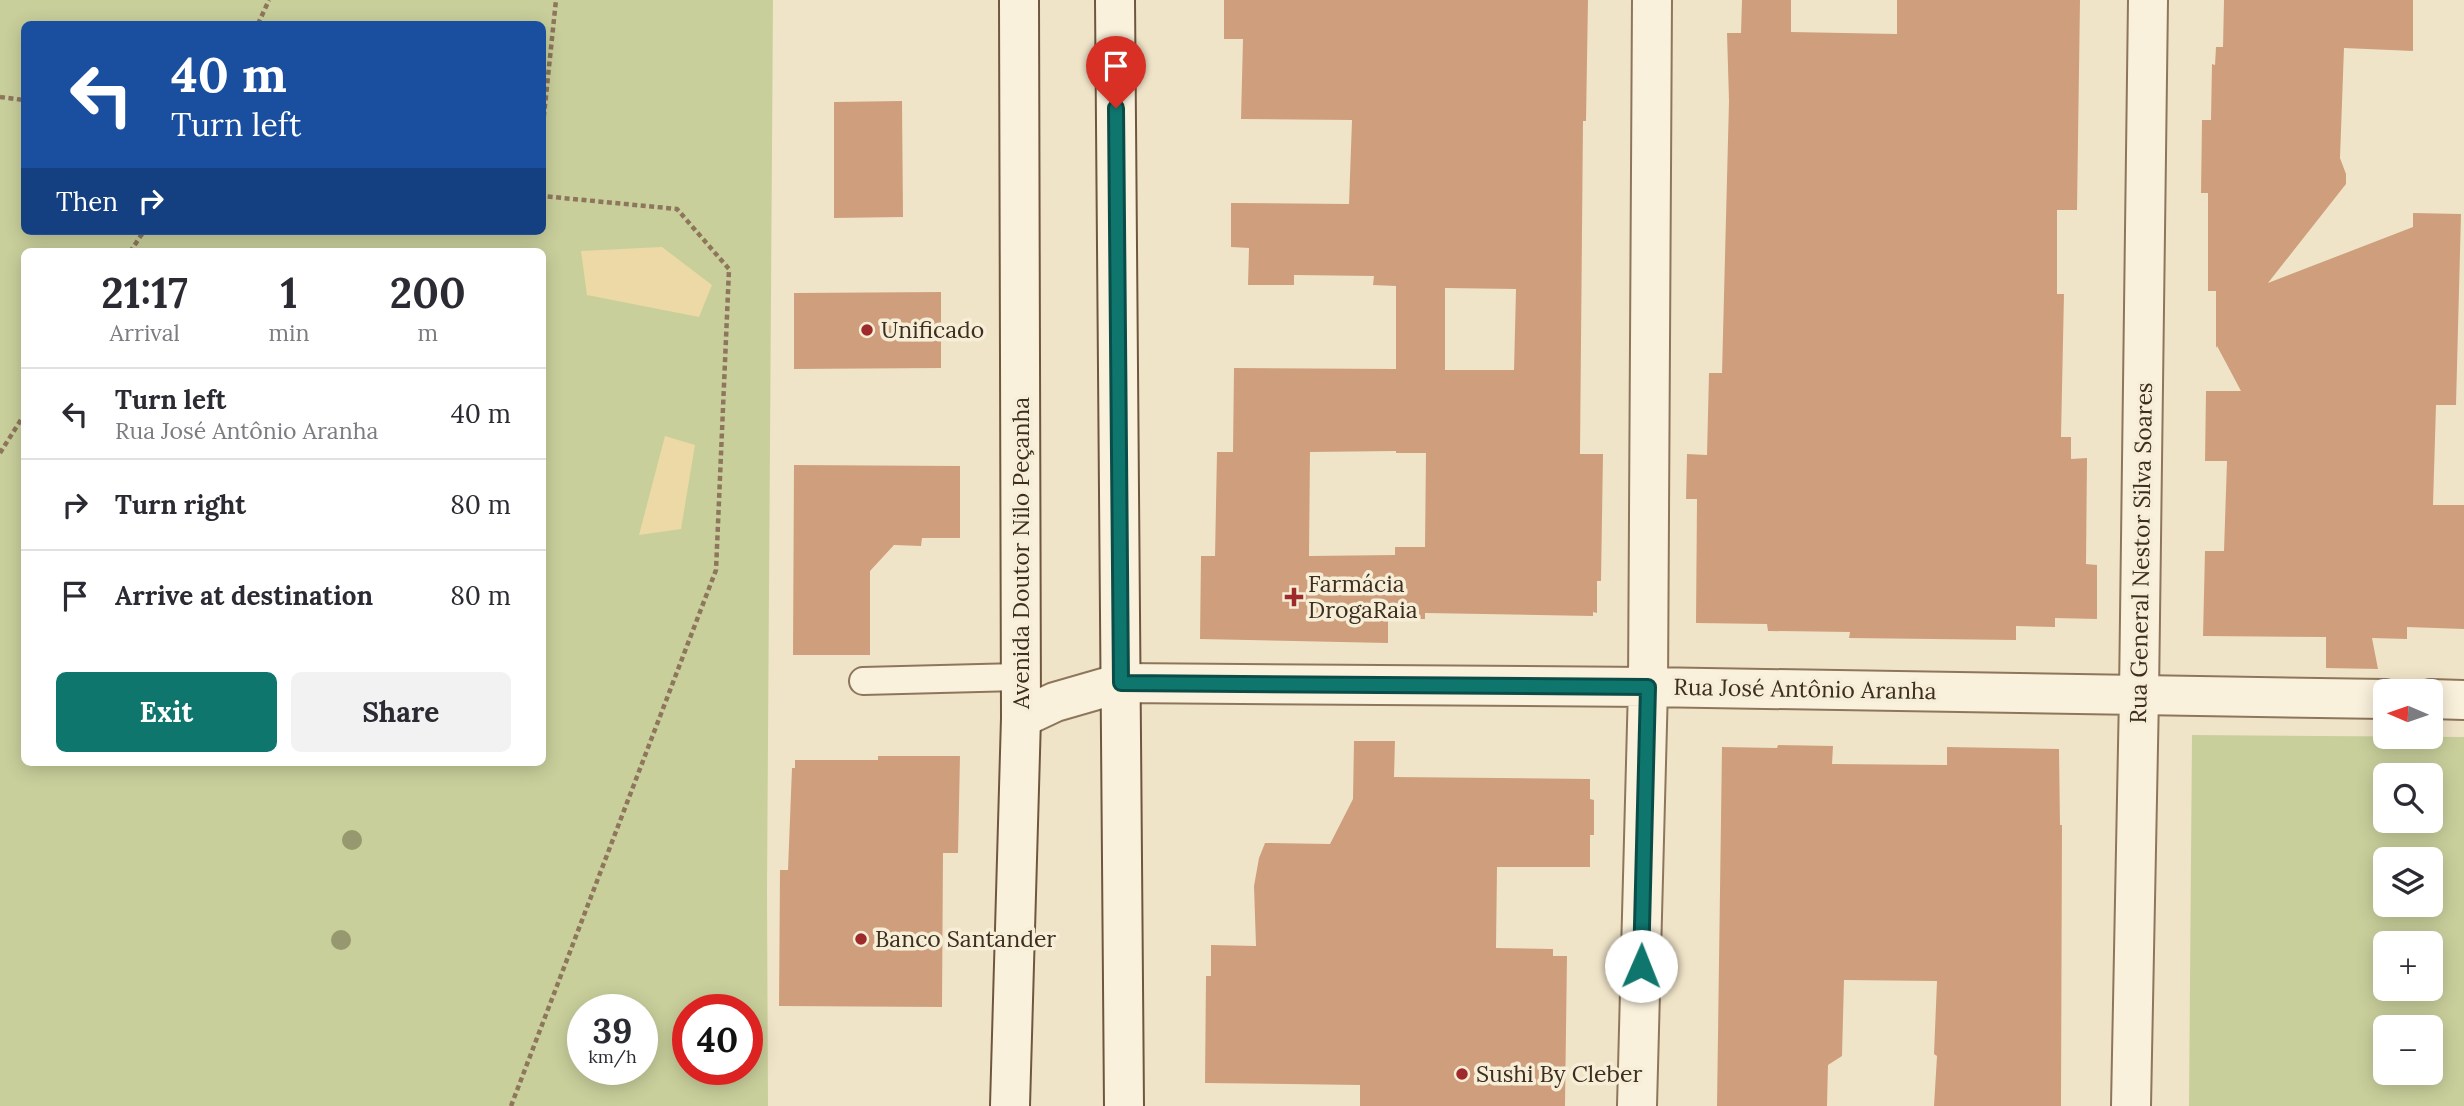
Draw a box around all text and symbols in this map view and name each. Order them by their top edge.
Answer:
pin [1086,36,1146,108]
text: 40 m [171,43,287,105]
icon: arrive [1097,47,1135,85]
icon: left [56,49,147,140]
text: Turn left [171,104,301,145]
icon: right [132,182,170,220]
text: Then [56,185,118,218]
text: 21:17 [101,266,188,320]
text: 1 [280,266,297,320]
text: 200 [390,266,466,320]
place label: Unificado [881,315,984,344]
text: Arrival [110,318,180,347]
text: min [268,318,309,347]
text: m [417,318,438,347]
marker: Unificado [859,322,875,338]
street label: Rua General Nestor Silva Soares [2123,382,2158,724]
text: Turn left [115,383,226,416]
icon: left [56,395,94,433]
text: 40 m [451,397,511,430]
street label: Avenida Doutor Nilo Peçanha [1006,397,1035,710]
text: Rua José Antônio Aranha [115,416,378,445]
icon: right [56,486,94,524]
text: Turn right [115,488,246,521]
text: 80 m [450,488,511,521]
place label: Farmácia DrogaRaia [1308,569,1418,624]
icon: arrive [56,577,94,615]
text: Arrive at destination [115,579,373,612]
text: 80 m [450,579,511,612]
marker: Farmácia DrogaRaia [1286,589,1302,605]
button: Exit [56,672,277,752]
button: Share [291,672,511,752]
street label: Rua José Antônio Aranha [1673,672,1937,705]
north arrow [2373,679,2443,749]
map controls [2373,679,2443,1085]
button: search [2373,763,2443,833]
button: layers [2373,847,2443,917]
place label: Banco Santander [875,924,1056,953]
position arrow [1604,929,1678,1003]
marker: Banco Santander [853,931,869,947]
button: + [2373,931,2443,1001]
speed limit sign: 40 [672,994,763,1085]
text: 39 [593,1008,632,1053]
button: − [2373,1015,2443,1085]
text: km/h [588,1045,637,1068]
place label: Sushi By Cleber [1476,1059,1642,1088]
marker: Sushi By Cleber [1454,1066,1470,1082]

